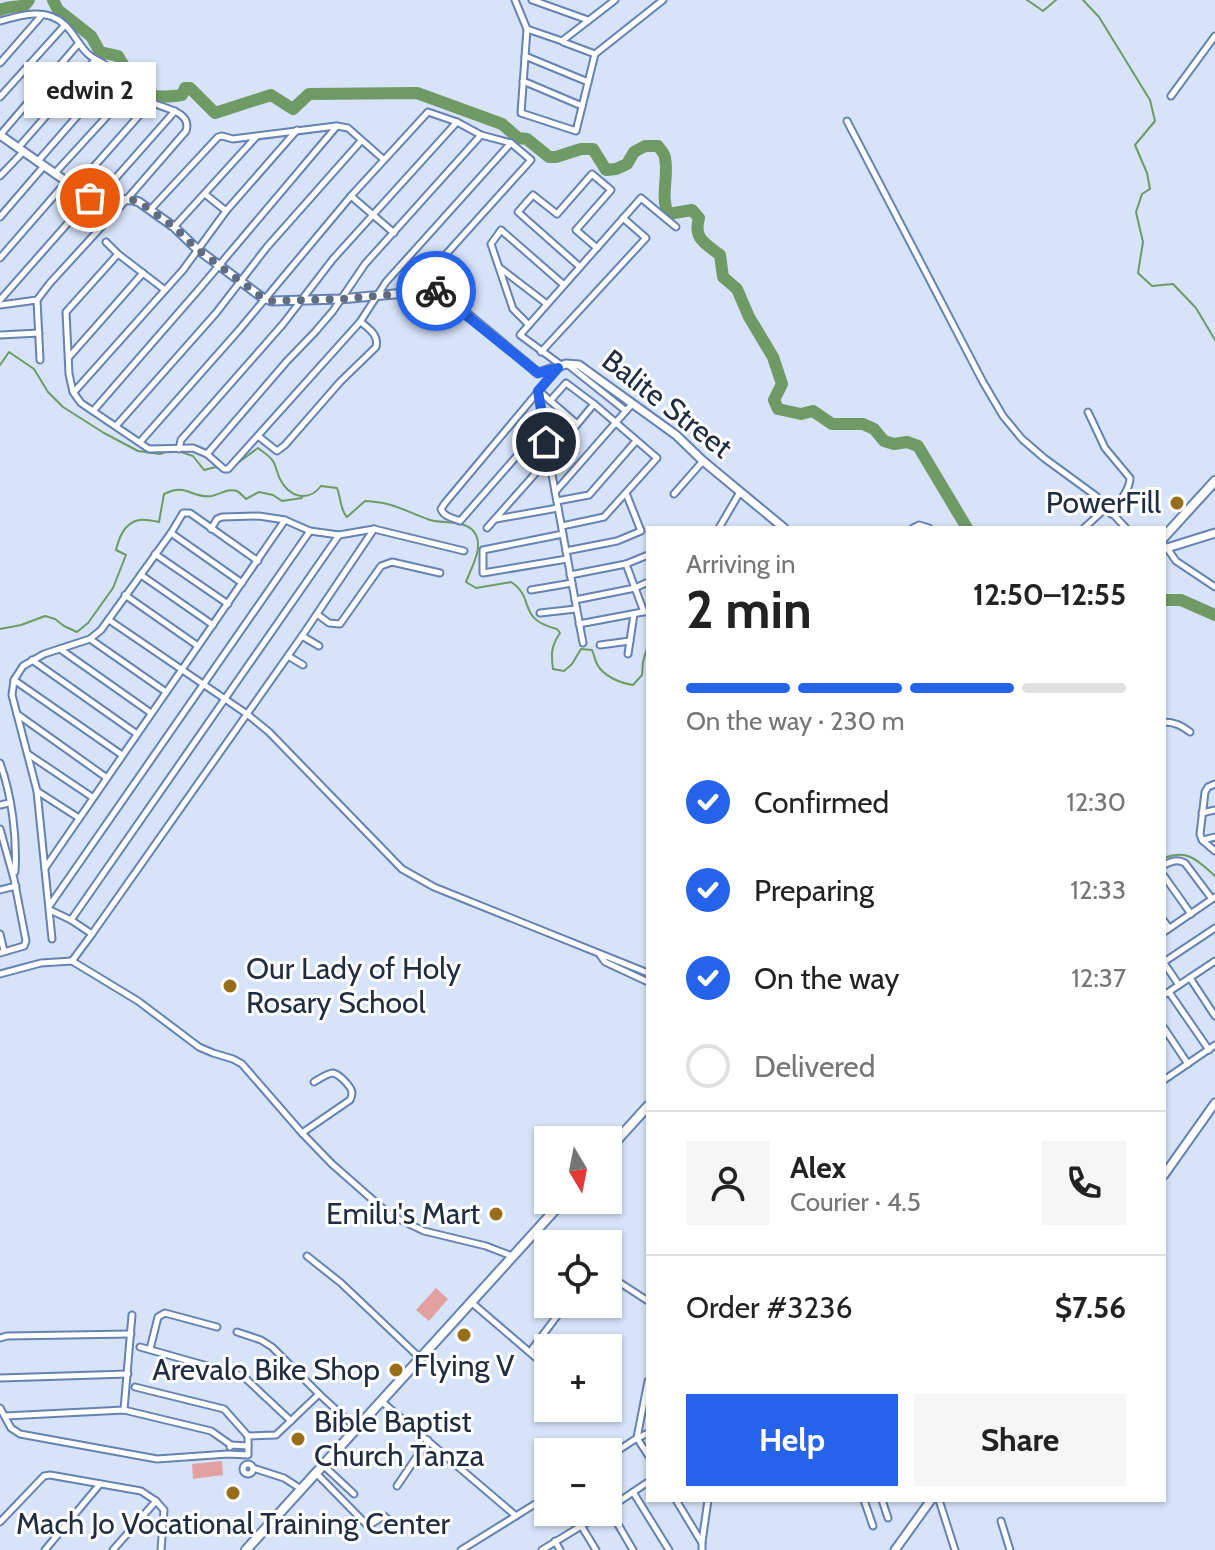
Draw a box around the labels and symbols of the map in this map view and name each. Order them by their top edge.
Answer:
callout: edwin 2 [24,62,156,118]
pin [56,164,124,232]
courier [396,251,476,331]
street label: Balite Street [595,341,740,466]
pin [512,408,580,476]
place label: PowerFill [1046,484,1161,521]
marker: PowerFill [1168,494,1186,512]
place label: Our Lady of Holy Rosary School [246,950,461,1021]
marker: Our Lady of Holy Rosary School [221,977,239,995]
north arrow [534,1126,622,1214]
place label: Emilu's Mart [326,1195,480,1232]
marker: Emilu's Mart [487,1205,505,1223]
marker: Flying V [455,1326,473,1344]
place label: Flying V [414,1347,515,1384]
place label: Arevalo Bike Shop [152,1351,380,1388]
marker: Arevalo Bike Shop [387,1361,405,1379]
place label: Bible Baptist Church Tanza [314,1403,485,1474]
marker: Bible Baptist Church Tanza [289,1430,307,1448]
marker: Mach Jo Vocational Training Center [224,1484,242,1502]
place label: Mach Jo Vocational Training Center [16,1505,451,1542]

